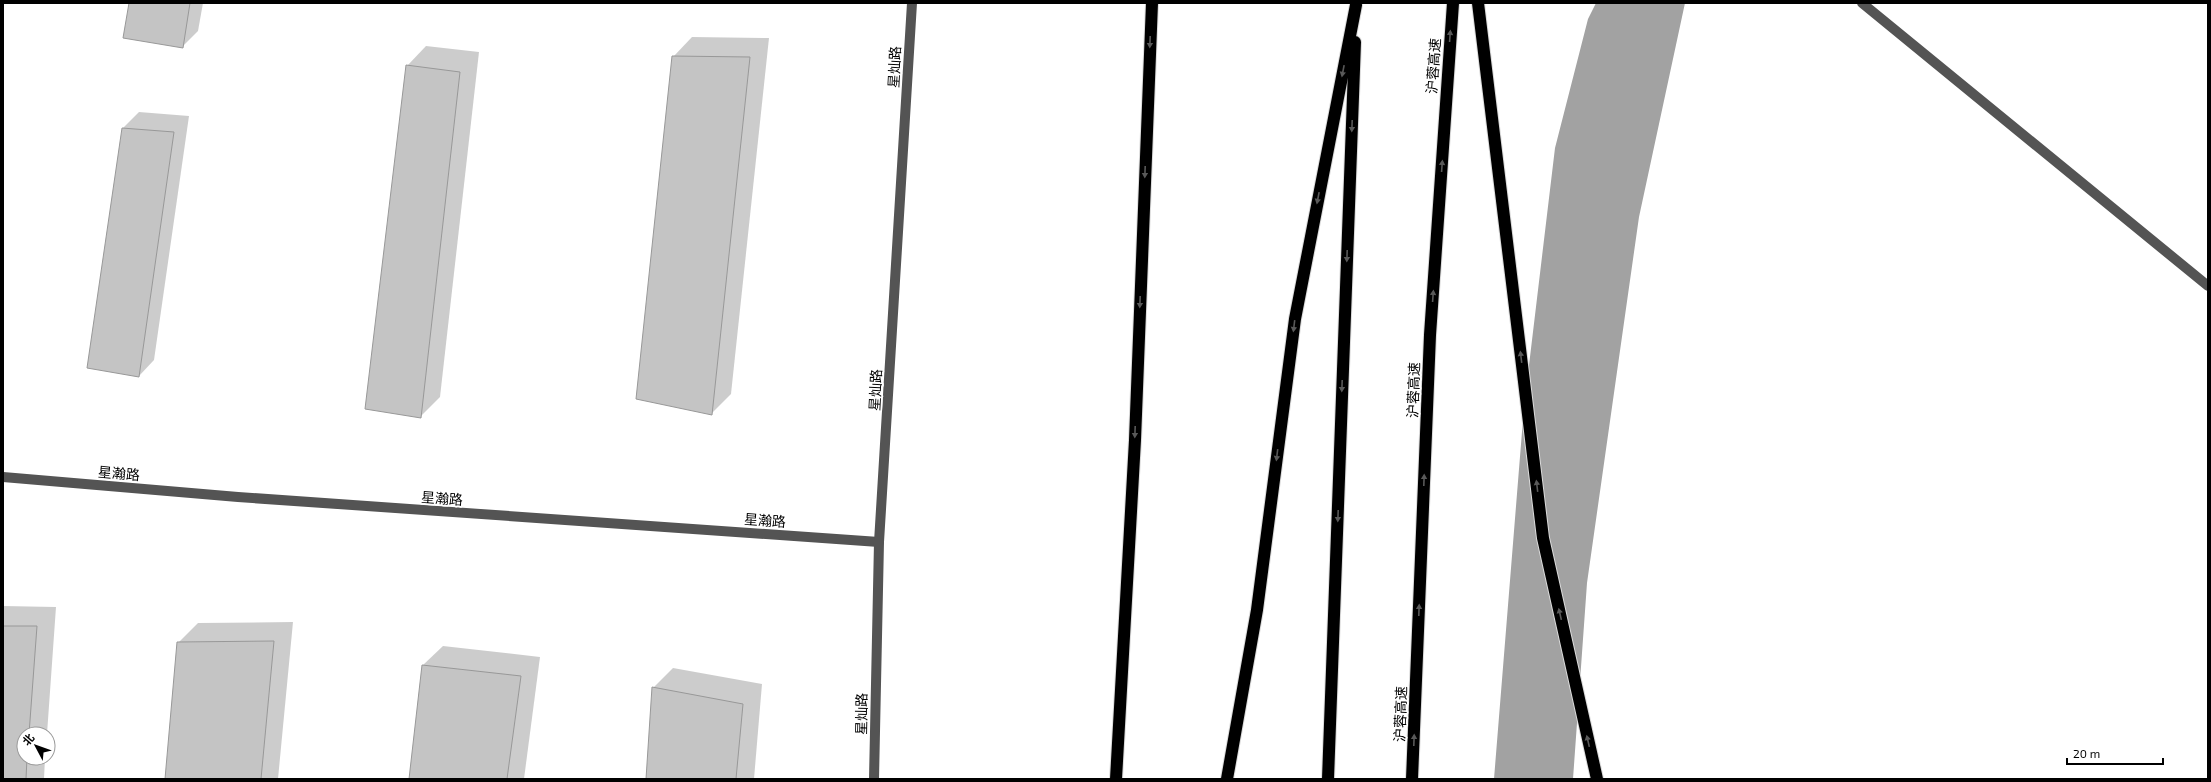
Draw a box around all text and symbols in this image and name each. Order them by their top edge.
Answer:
one-way arrow [1447,30,1454,42]
one-way arrow [1147,36,1154,48]
street label: 沪蓉高速 [1423,37,1443,95]
street label: 星灿路 [884,46,904,88]
one-way arrow [1340,65,1346,77]
one-way arrow [1349,120,1355,133]
one-way arrow [1438,160,1445,172]
one-way arrow [1142,166,1149,178]
one-way arrow [1315,192,1321,204]
one-way arrow [1344,250,1350,263]
one-way arrow [1430,289,1436,302]
one-way arrow [1137,296,1144,308]
one-way arrow [1291,320,1297,332]
one-way arrow [1518,351,1524,363]
street label: 沪蓉高速 [1404,362,1422,418]
street label: 星灿路 [865,369,885,411]
one-way arrow [1339,380,1346,392]
one-way arrow [1132,426,1139,438]
one-way arrow [1274,449,1280,461]
street label: 星瀚路 [97,463,141,483]
one-way arrow [1421,474,1428,486]
one-way arrow [1534,480,1540,492]
street label: 星瀚路 [420,488,464,508]
street label: 星瀚路 [743,510,787,530]
one-way arrow [1334,510,1341,522]
one-way arrow [1416,603,1422,616]
one-way arrow [1557,608,1563,620]
street label: 沪蓉高速 [1391,686,1409,742]
street label: 星灿路 [852,693,870,735]
north arrow [16,726,56,766]
text: 北 [20,731,37,748]
one-way arrow [1410,734,1417,746]
one-way arrow [1585,735,1591,747]
scale bar [2067,740,2163,766]
text: 20 m [2073,746,2100,760]

